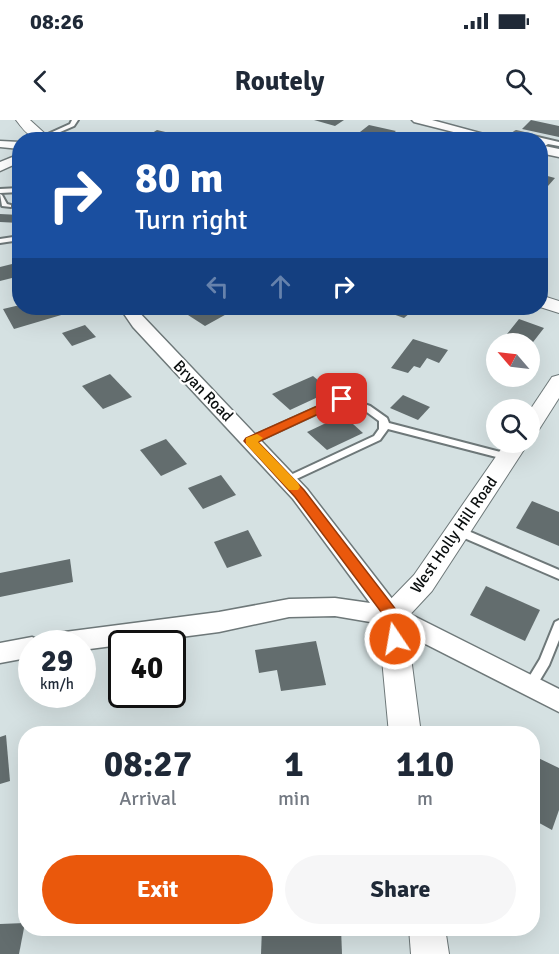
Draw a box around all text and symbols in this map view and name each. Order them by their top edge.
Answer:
text: 08:26 [30,8,84,35]
icon: back [24,65,57,98]
text: Routely [235,65,324,98]
icon: search [502,65,535,98]
text: 80 m [135,153,224,204]
icon: right [36,156,114,234]
text: Turn right [135,204,248,237]
icon: left [201,270,234,303]
icon: ahead [264,270,297,303]
icon: right [327,270,360,303]
north arrow [486,333,540,387]
map controls [486,333,540,453]
street label: Bryan Road [169,356,237,426]
pin [316,373,367,424]
icon: arrive [325,382,358,415]
button: search [486,399,540,453]
street label: West Holly Hill Road [406,473,502,597]
position arrow [363,607,427,671]
speed limit sign: 40 [108,630,186,708]
text: 29 [41,643,73,680]
text: km/h [40,675,74,693]
text: 08:27 [104,742,192,787]
text: 1 [284,742,304,787]
text: 110 [396,742,454,787]
text: Arrival [119,786,177,811]
text: min [278,786,310,811]
text: m [417,786,433,811]
button: Exit [42,855,273,924]
button: Share [285,855,516,924]

